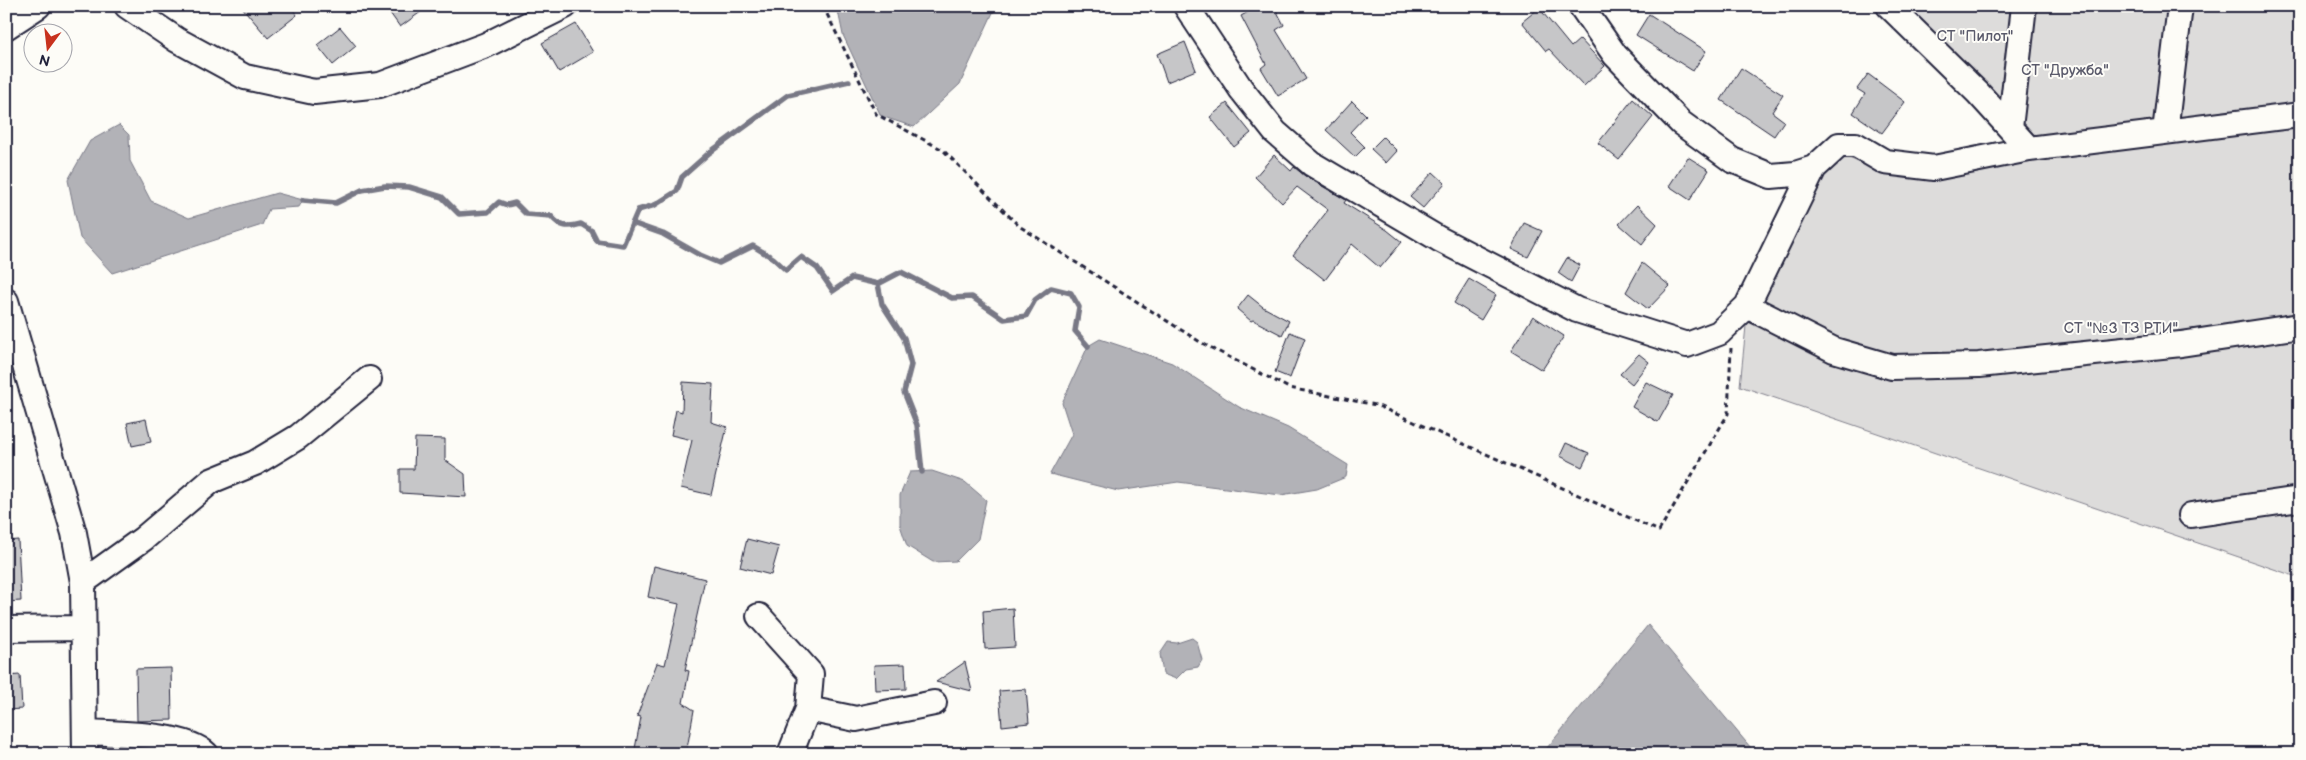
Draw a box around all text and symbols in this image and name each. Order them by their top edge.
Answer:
north arrow [22,22,72,72]
park label: СТ "Пилот" [1937,27,2013,46]
text: N [37,51,52,70]
park label: СТ "Дружба" [2021,61,2109,80]
park label: СТ "№3 ТЗ РТИ" [2064,319,2178,338]

